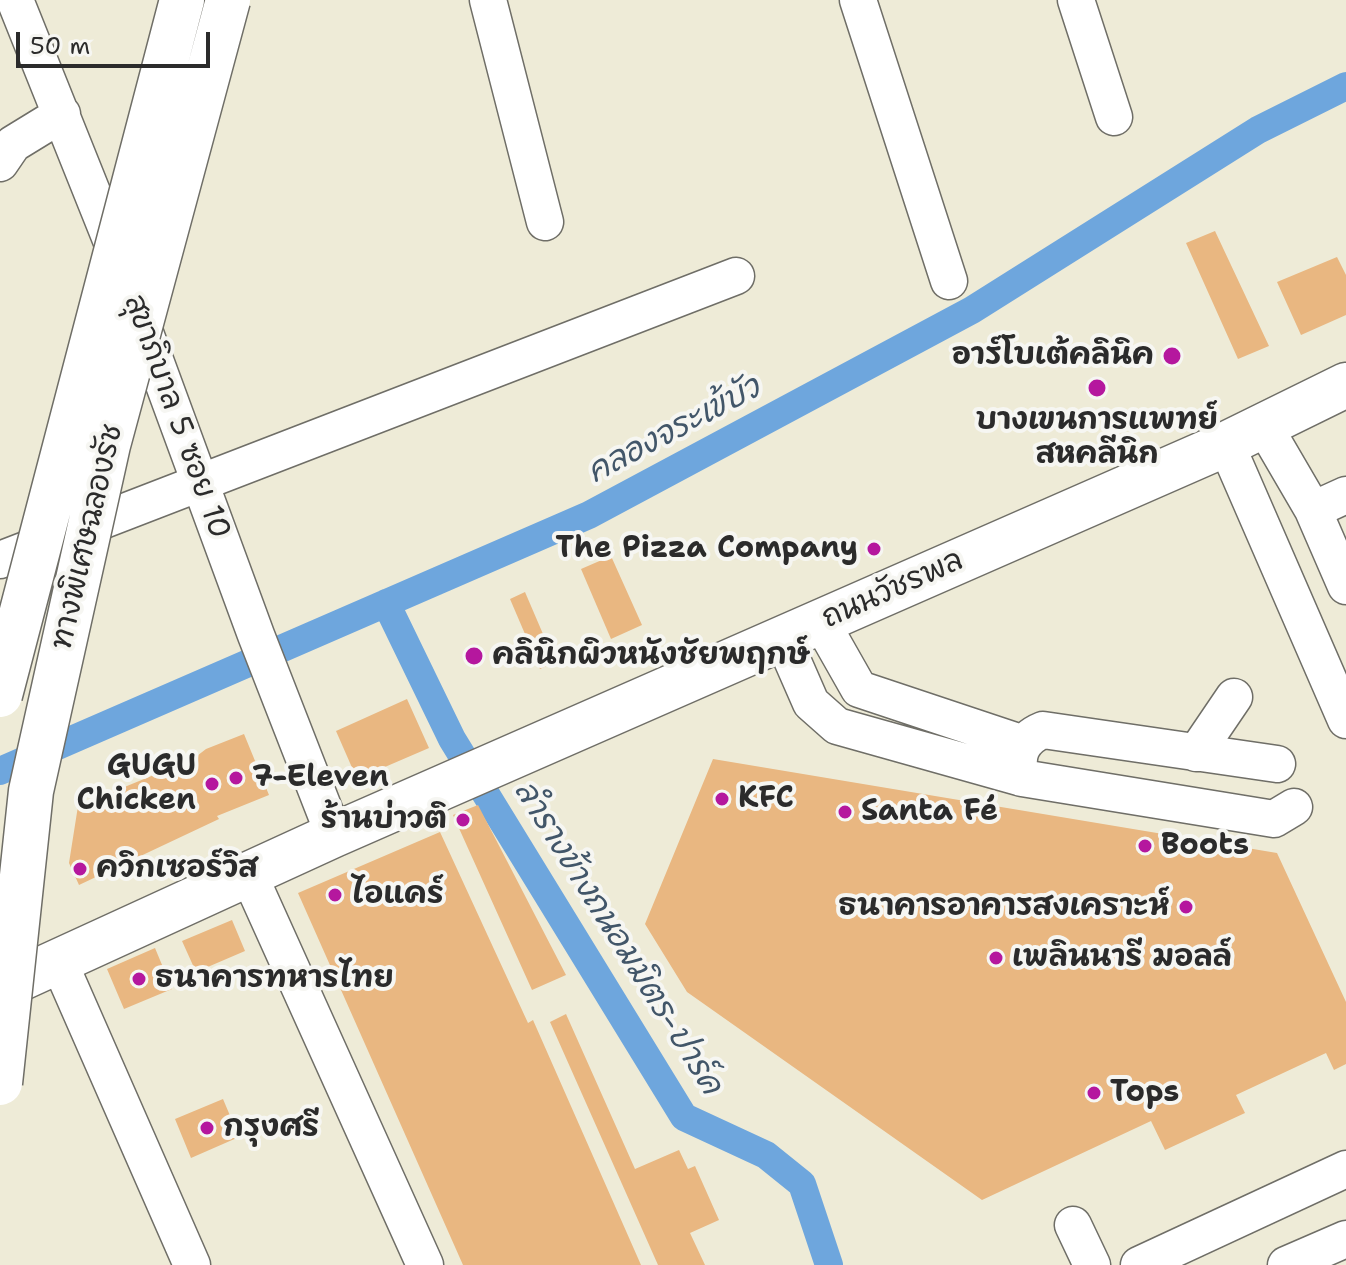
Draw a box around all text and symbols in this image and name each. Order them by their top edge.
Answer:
scale bar [20,16,214,66]
text: 50 m [30,30,90,62]
street label: สุขาภิบาล 5 ซอย 10 [115,290,237,544]
place label: อาร์โบเต้คลินิค [952,338,1154,374]
marker: อาร์โบเต้คลินิค [1161,345,1183,367]
water label: คลองจระเข้บัว [581,369,767,493]
marker: บางเขนการแพทย์ สหคลีนิก [1086,377,1108,399]
place label: บางเขนการแพทย์ สหคลีนิก [976,403,1218,474]
street label: ทางพิเศษฉลองรัช [45,421,131,653]
place label: The Pizza Company [556,531,858,567]
marker: The Pizza Company [865,540,883,558]
street label: ถนนวัชรพล [817,543,969,637]
place label: คลินิกผิวหนังชัยพฤกษ์ [492,638,810,674]
marker: คลินิกผิวหนังชัยพฤกษ์ [463,645,485,667]
place label: GUGU Chicken [76,749,196,820]
place label: 7-Eleven [252,760,389,796]
marker: 7-Eleven [227,769,245,787]
water label: ลำรางข้างถนอมมิตร-ปาร์ค [505,774,729,1102]
marker: GUGU Chicken [203,775,221,793]
place label: KFC [738,781,794,817]
marker: KFC [713,790,731,808]
place label: Santa Fé [861,794,998,830]
place label: ร้านบ่าวติ [321,802,447,838]
marker: Santa Fé [836,803,854,821]
marker: ร้านบ่าวติ [454,811,472,829]
place label: Boots [1161,828,1249,864]
marker: Boots [1136,837,1154,855]
place label: ควิกเซอร์วิส [96,851,257,887]
marker: ควิกเซอร์วิส [71,860,89,878]
place label: ไอแคร์ [351,877,444,913]
marker: ไอแคร์ [326,886,344,904]
place label: ธนาคารอาคารสงเคราะห์ [838,889,1170,925]
marker: ธนาคารอาคารสงเคราะห์ [1177,898,1195,916]
place label: เพลินนารี มอลล์ [1012,940,1232,976]
marker: เพลินนารี มอลล์ [987,949,1005,967]
place label: ธนาคารทหารไทย [155,961,394,997]
marker: ธนาคารทหารไทย [130,970,148,988]
place label: Tops [1110,1075,1179,1111]
marker: Tops [1085,1084,1103,1102]
place label: กรุงศรี [223,1110,319,1146]
marker: กรุงศรี [198,1119,216,1137]

